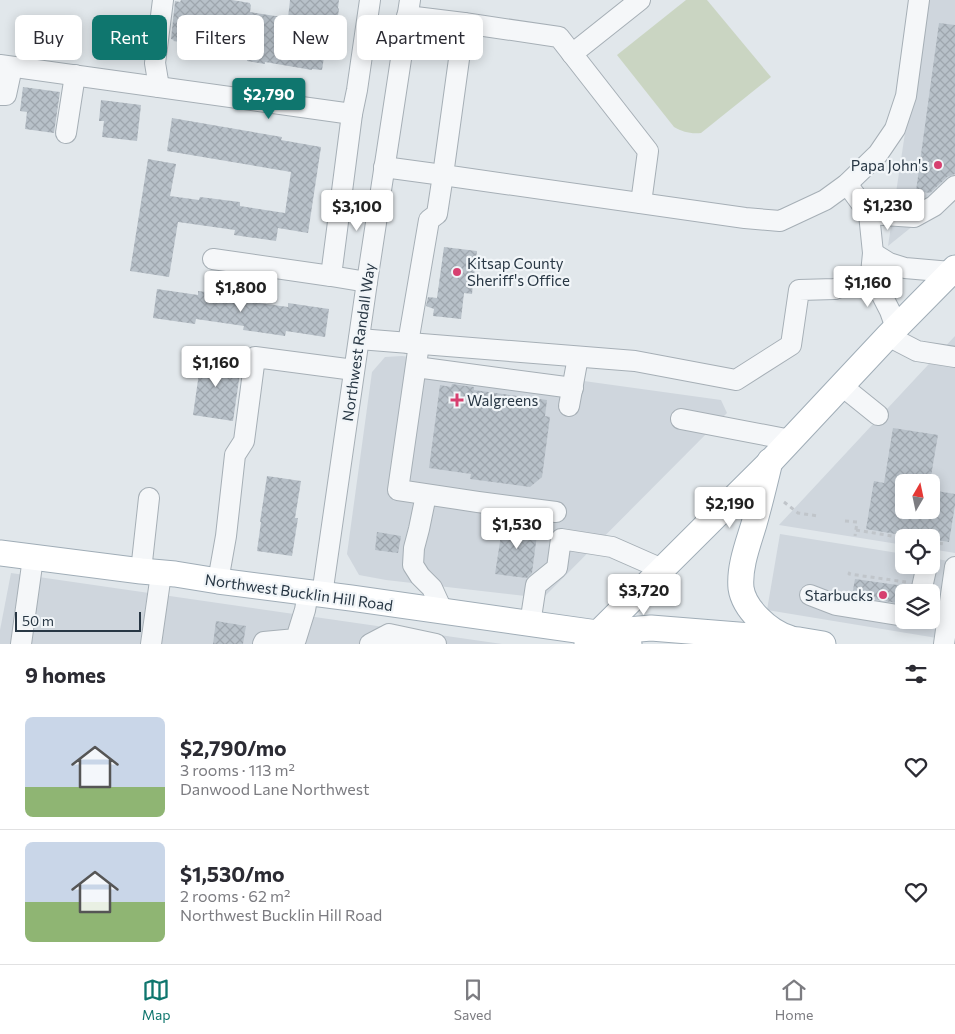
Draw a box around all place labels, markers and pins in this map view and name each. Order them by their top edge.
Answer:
pin: $2,790 [228,78,310,120]
place label: Papa John's [851,156,928,174]
marker: Papa John's [932,159,944,171]
pin: $1,230 [847,188,929,231]
pin: $3,100 [316,190,398,232]
place label: Kitsap County Sheriff's Office [467,254,570,289]
marker: Kitsap County Sheriff's Office [451,266,463,278]
pin: $1,160 [827,266,909,308]
pin: $1,800 [200,270,282,313]
pin: $1,160 [175,346,257,388]
place label: Walgreens [467,391,538,409]
marker: Walgreens [451,394,463,406]
pin: $2,190 [689,486,771,529]
pin: $1,530 [476,508,558,550]
pin: $3,720 [603,574,685,616]
place label: Starbucks [805,586,873,604]
marker: Starbucks [877,589,889,601]

